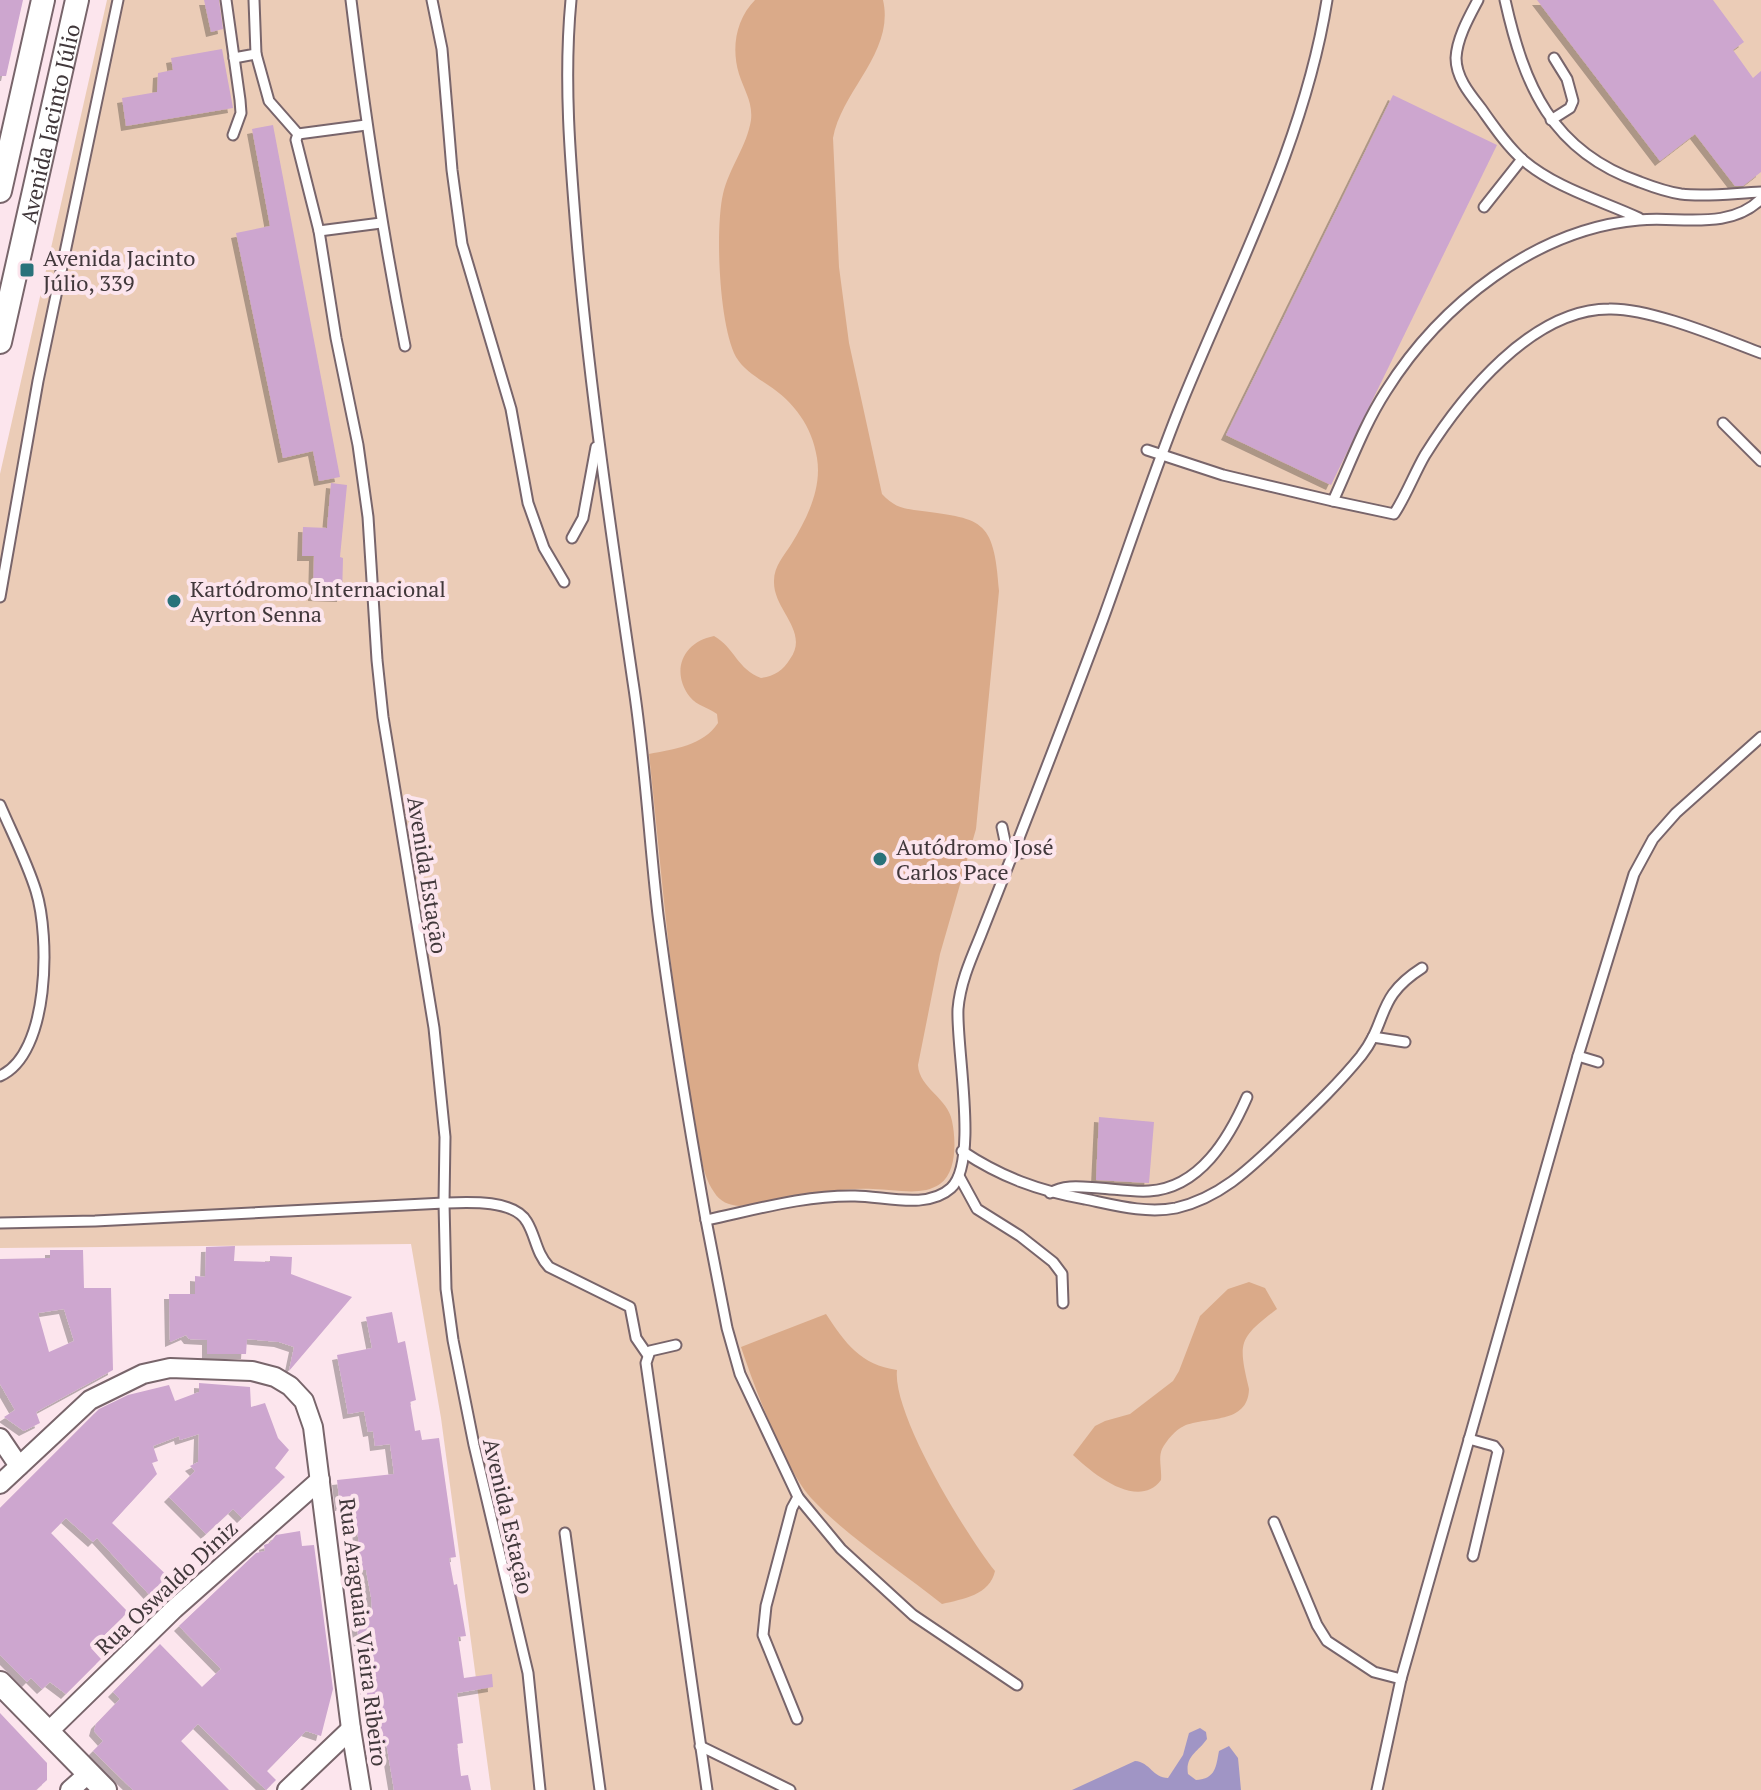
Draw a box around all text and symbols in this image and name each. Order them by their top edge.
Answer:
street label: Avenida Jacinto Júlio [13,21,86,226]
place label: Avenida Jacinto Júlio, 339 [43,243,196,297]
marker: Avenida Jacinto Júlio, 339 [18,261,36,279]
place label: Kartódromo Internacional Ayrton Senna [190,574,446,628]
marker: Kartódromo Internacional Ayrton Senna [165,592,183,610]
street label: Avenida Estação [401,794,455,956]
place label: Autódromo José Carlos Pace [896,832,1054,886]
marker: Autódromo José Carlos Pace [871,850,889,868]
street label: Avenida Estação [477,1435,541,1597]
street label: Rua Araguaia Vieira Ribeiro [333,1496,395,1768]
street label: Rua Oswaldo Diniz [88,1513,244,1661]

